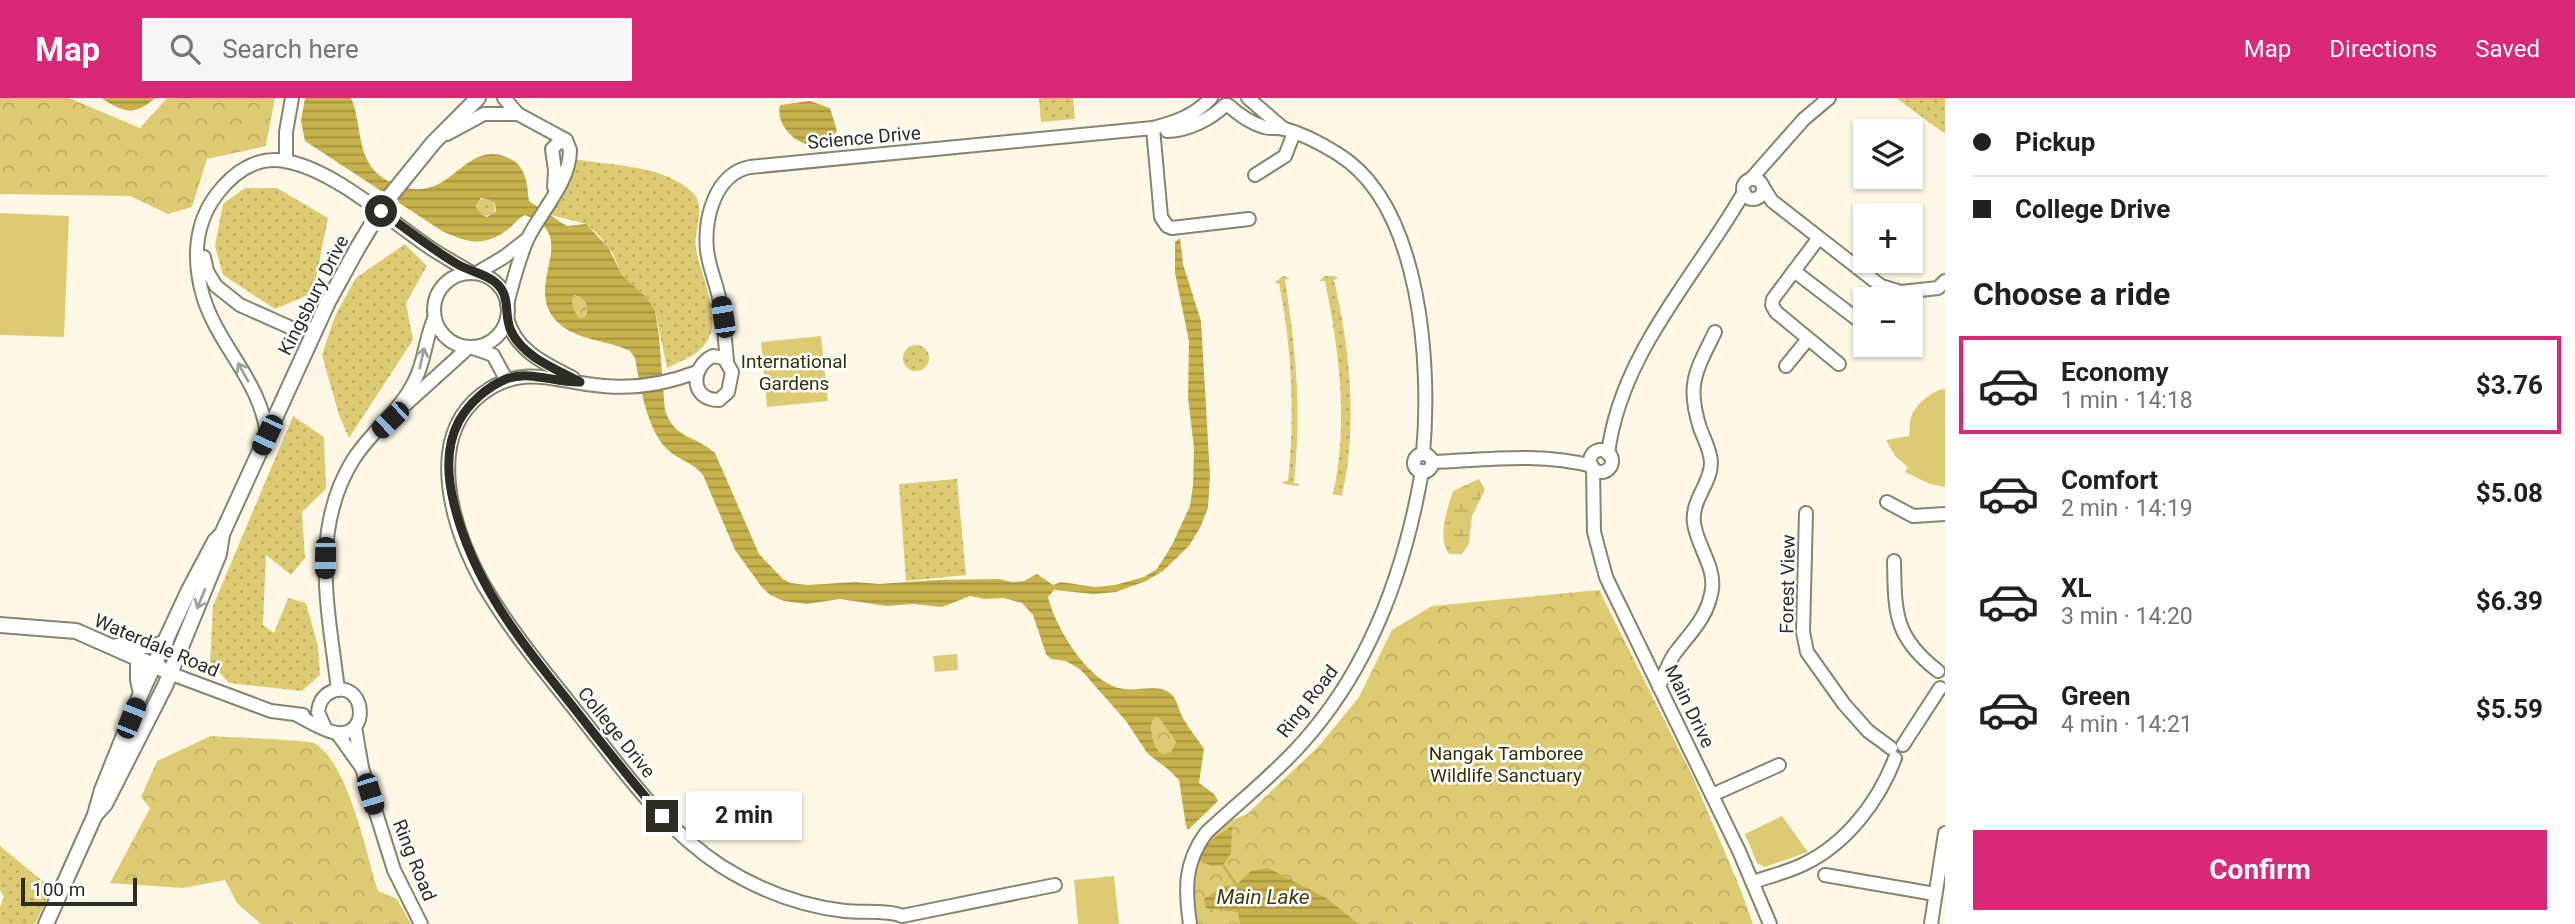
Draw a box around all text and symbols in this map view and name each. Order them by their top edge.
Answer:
search box [142,18,632,81]
text: Map [35,30,100,69]
icon: search [166,30,204,68]
text: Search here [222,34,359,64]
text: Map [2244,35,2291,63]
text: Directions [2329,35,2437,63]
text: Saved [2475,35,2540,63]
map controls [1853,119,1923,357]
button: layers [1853,119,1923,189]
street label: Science Drive [806,121,922,154]
text: Pickup [2015,127,2095,157]
text: College Drive [2015,194,2170,224]
route start [365,195,397,227]
button: + [1853,203,1923,273]
street label: Kingsbury Drive [273,231,354,359]
text: Choose a ride [1973,275,2170,313]
button: − [1853,287,1923,357]
car [710,295,737,339]
one-way arrow [416,347,429,370]
park label: International Gardens [741,350,847,395]
icon: car [1977,354,2040,417]
text: Economy [2061,357,2168,387]
one-way arrow [236,363,250,383]
text: $3.76 [2476,370,2543,400]
text: 1 min · 14:18 [2061,387,2193,414]
car [368,398,413,442]
car [249,412,286,458]
icon: car [1977,462,2040,525]
text: Comfort [2061,465,2158,495]
text: $5.08 [2476,478,2543,508]
text: 2 min · 14:19 [2061,495,2193,522]
street label: Forest View [1775,534,1800,634]
car [315,537,336,579]
icon: car [1977,570,2040,633]
text: XL [2061,573,2092,603]
text: $6.39 [2476,586,2543,616]
one-way arrow [193,587,206,609]
text: 3 min · 14:20 [2061,603,2193,630]
street label: Waterdale Road [91,609,223,682]
street label: Ring Road [1272,660,1343,742]
street label: Main Drive [1660,661,1719,751]
icon: car [1977,678,2040,741]
text: Green [2061,681,2131,711]
street label: College Drive [573,682,660,783]
text: $5.59 [2476,694,2543,724]
car [114,695,149,741]
text: 4 min · 14:21 [2061,711,2193,738]
park label: Nangak Tamboree Wildlife Sanctuary [1429,742,1583,787]
car [354,771,387,817]
callout: 2 min [686,792,802,840]
route end [646,800,678,832]
text: 2 min [715,802,773,829]
street label: Ring Road [388,816,441,904]
button: Confirm [1973,830,2547,910]
scale bar [21,875,136,907]
text: 100 m [32,878,85,901]
water label: Main Lake [1216,885,1310,909]

